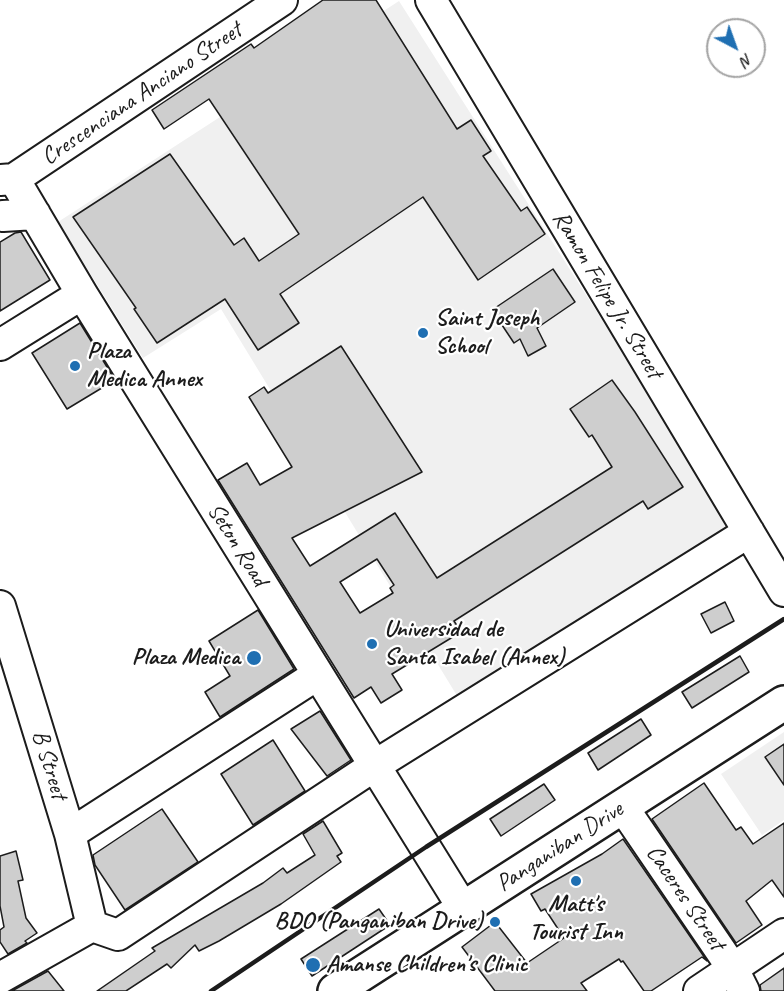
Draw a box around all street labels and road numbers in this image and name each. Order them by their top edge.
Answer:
street label: Crescenciana Anciano Street [36,16,248,172]
street label: Ramon Felipe Jr. Street [546,206,668,384]
street label: Seton Road [200,498,274,592]
street label: B Street [25,727,73,803]
street label: Panganiban Drive [491,795,629,899]
street label: Caceres Street [639,840,731,956]

